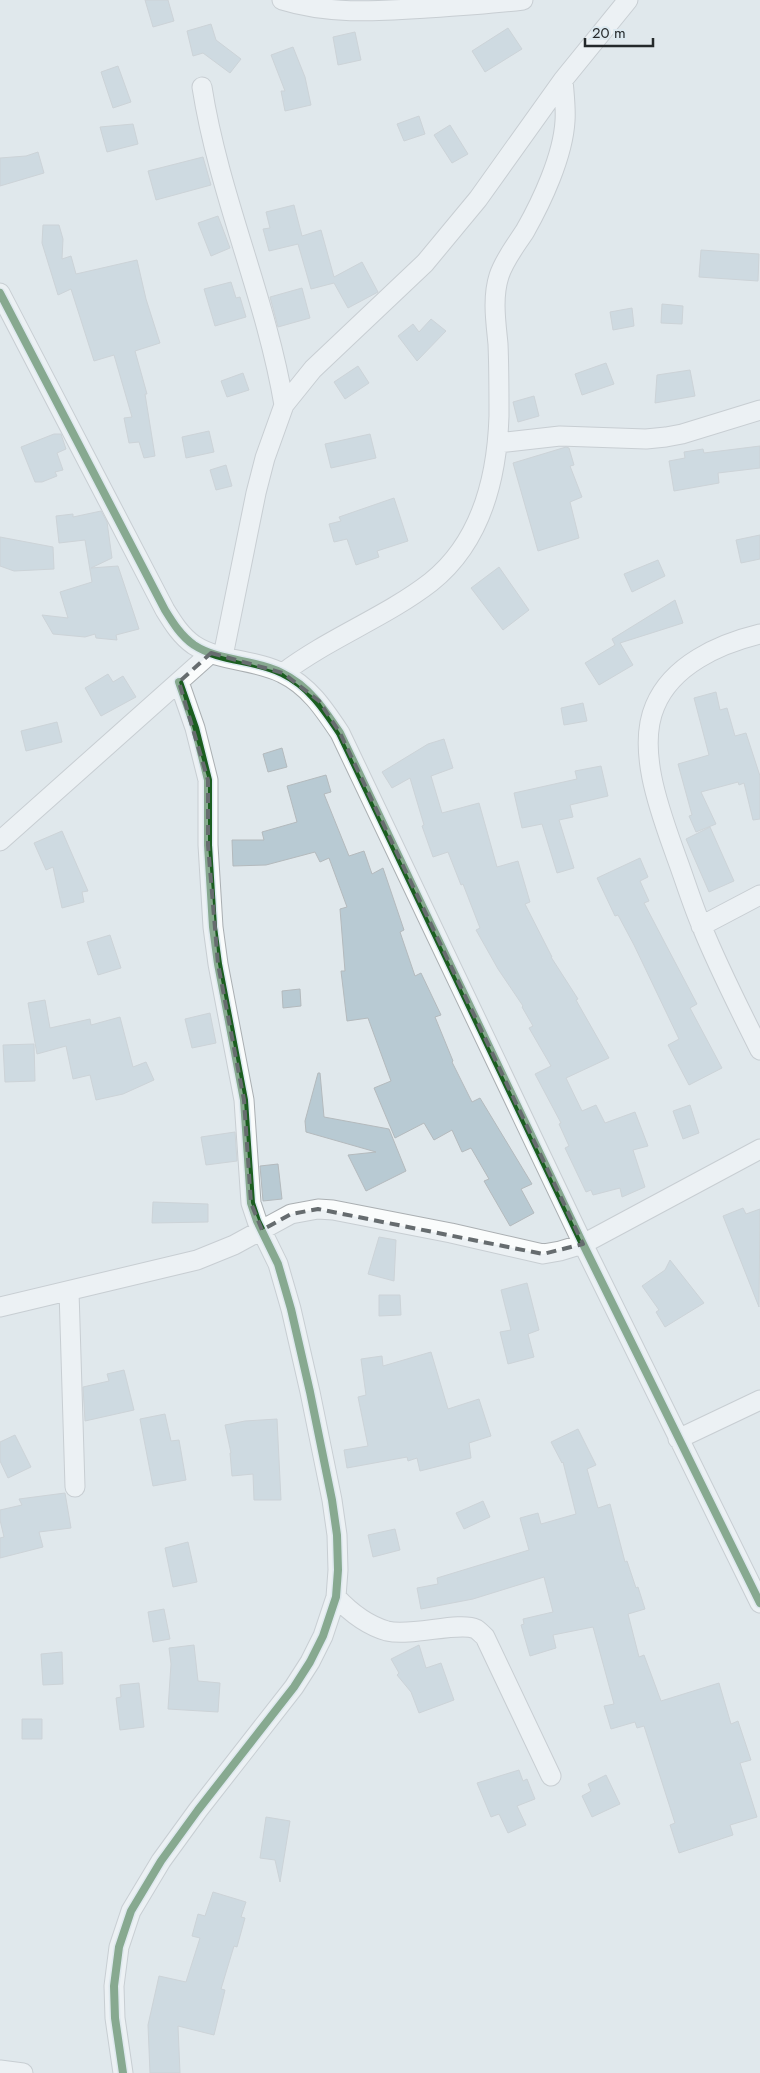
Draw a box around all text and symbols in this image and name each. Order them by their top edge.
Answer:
scale bar [585,15,652,47]
text: 20 m [592,22,626,44]

